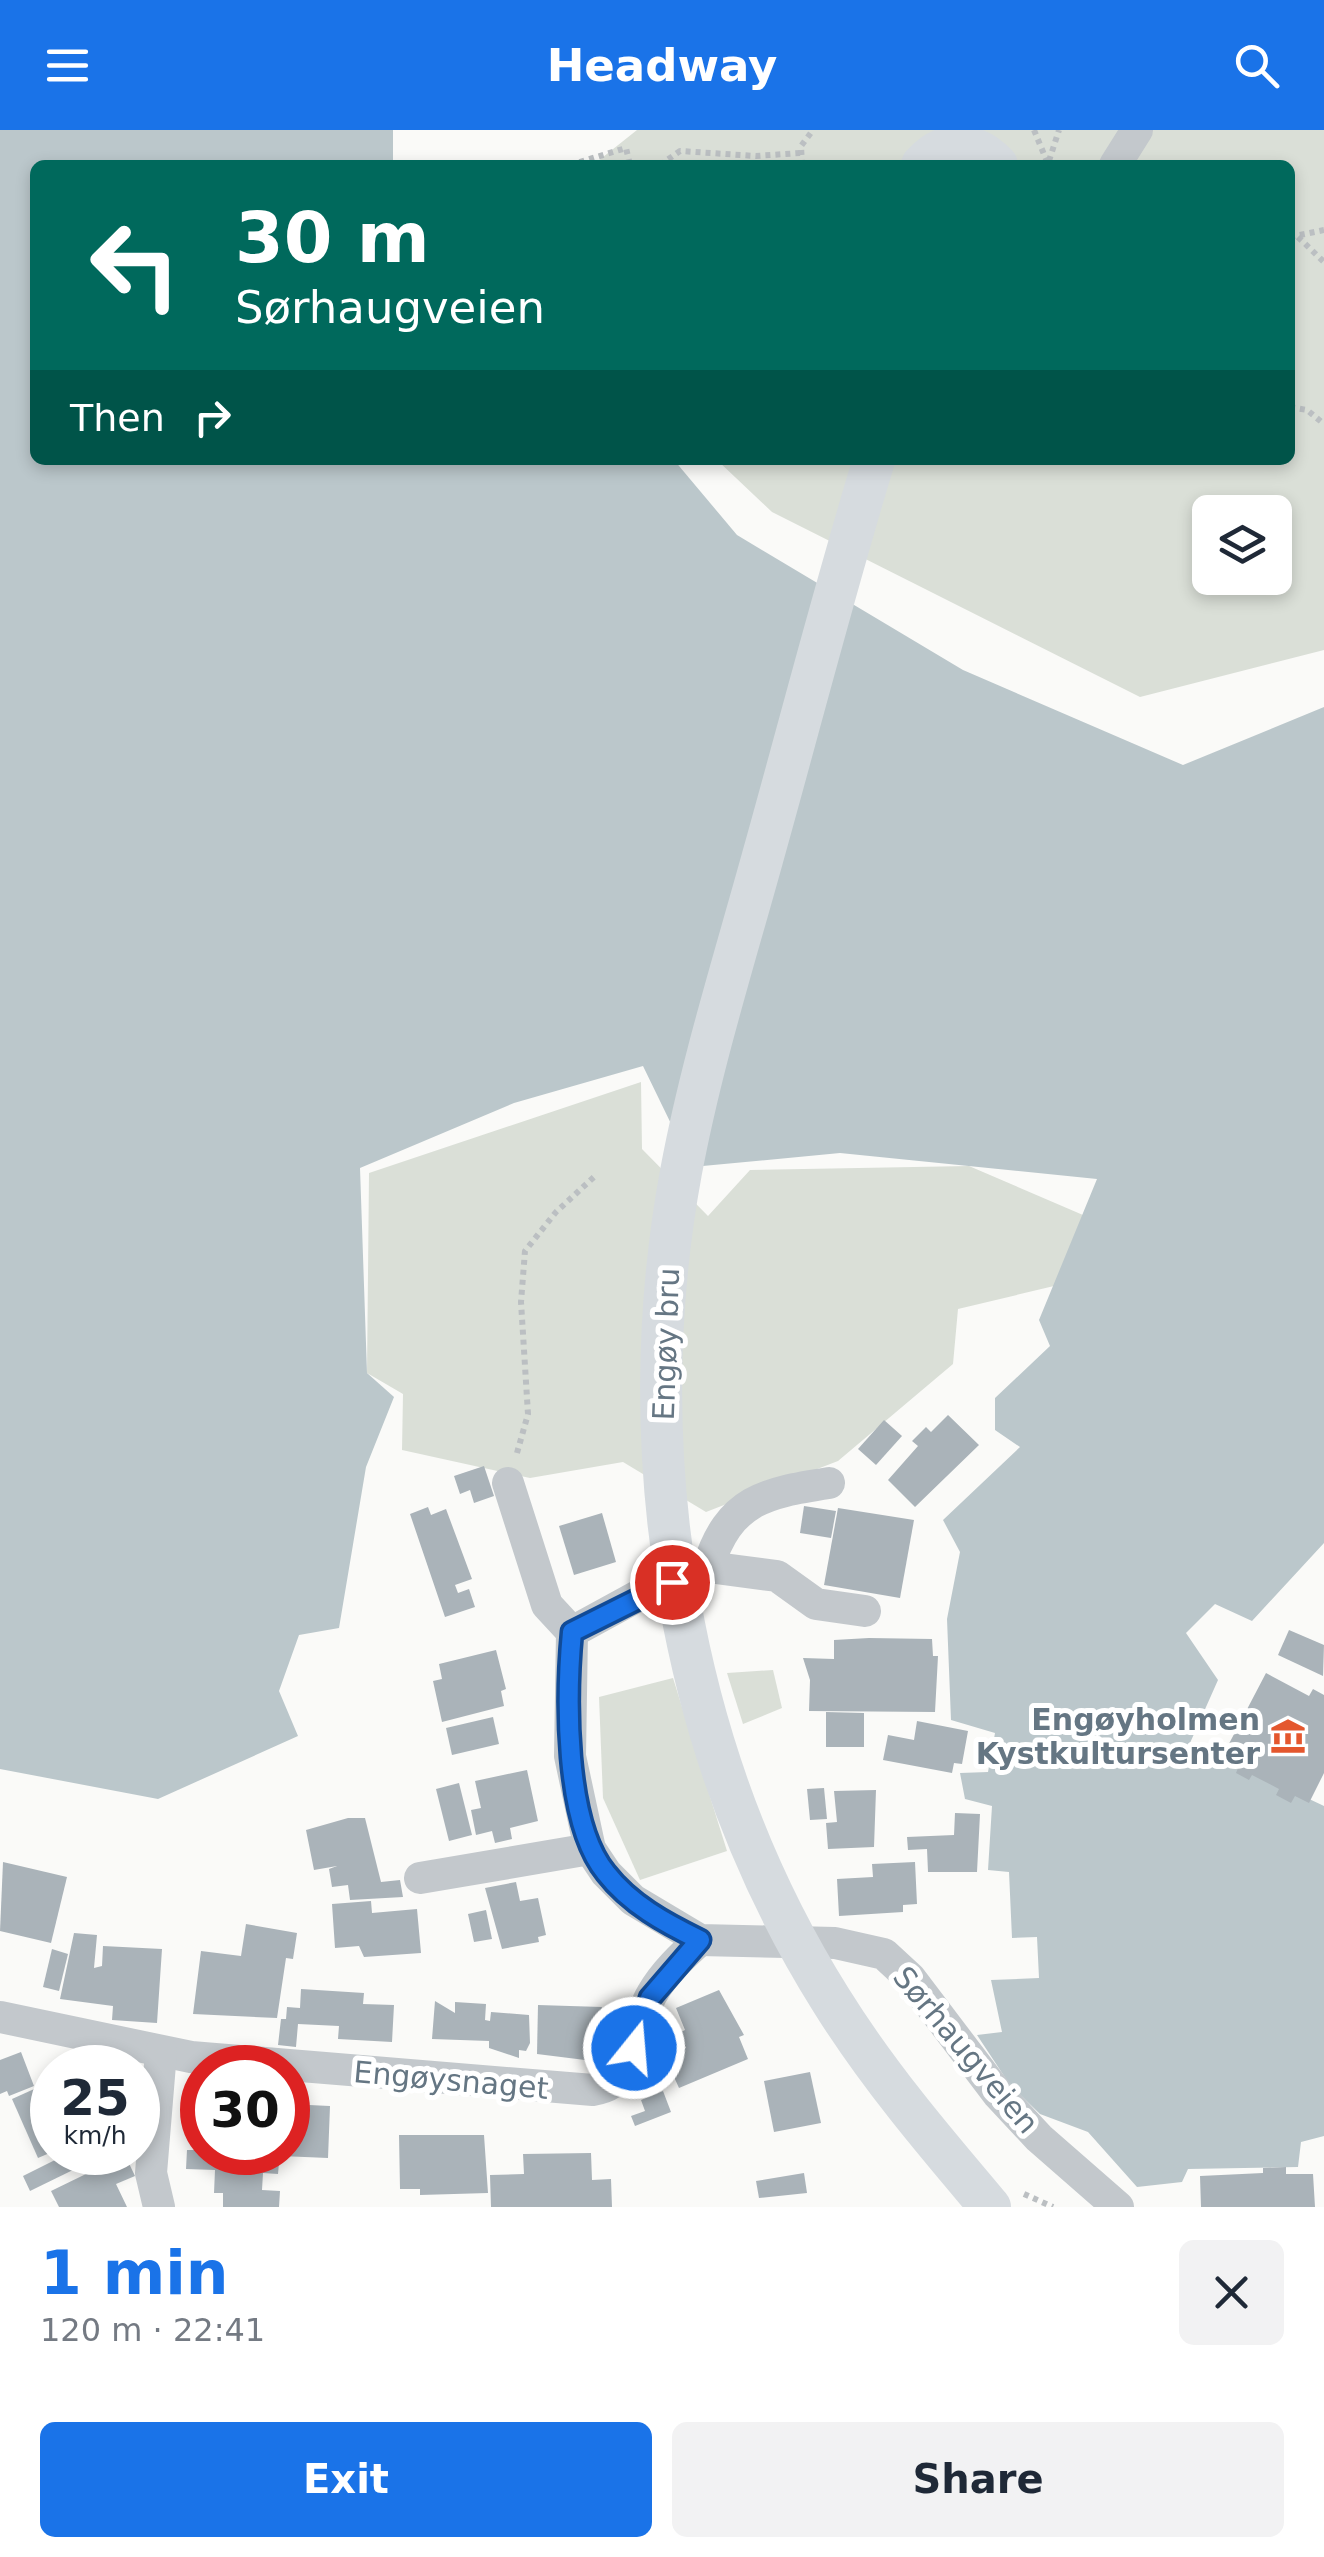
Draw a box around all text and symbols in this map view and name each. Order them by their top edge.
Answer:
icon: menu [40,38,95,93]
icon: search [1229,38,1284,93]
text: Headway [547,39,777,92]
text: 30 m [235,197,430,279]
icon: left [70,200,200,330]
text: Sørhaugveien [235,281,545,334]
icon: right [185,390,240,445]
text: Then [70,396,165,440]
map controls [1192,495,1292,595]
button: layers [1192,495,1292,595]
street label: Engøy bru [646,1267,686,1421]
pin [630,1540,715,1625]
icon: arrive [645,1555,700,1610]
place label: Engøyholmen Kystkultursenter [976,1702,1260,1771]
museum icon: Engøyholmen Kystkultursenter [1269,1717,1307,1755]
street label: Sørhaugveien [886,1960,1046,2140]
position arrow [582,1996,686,2100]
speed limit sign: 30 [180,2045,310,2175]
street label: Engøysnaget [352,2054,550,2106]
text: 25 [60,2069,130,2127]
text: km/h [63,2121,127,2150]
text: 1 min [40,2238,228,2308]
button: close [1179,2240,1284,2345]
text: 120 m · 22:41 [40,2311,265,2349]
button: Exit [40,2422,652,2537]
button: Share [672,2422,1284,2537]

